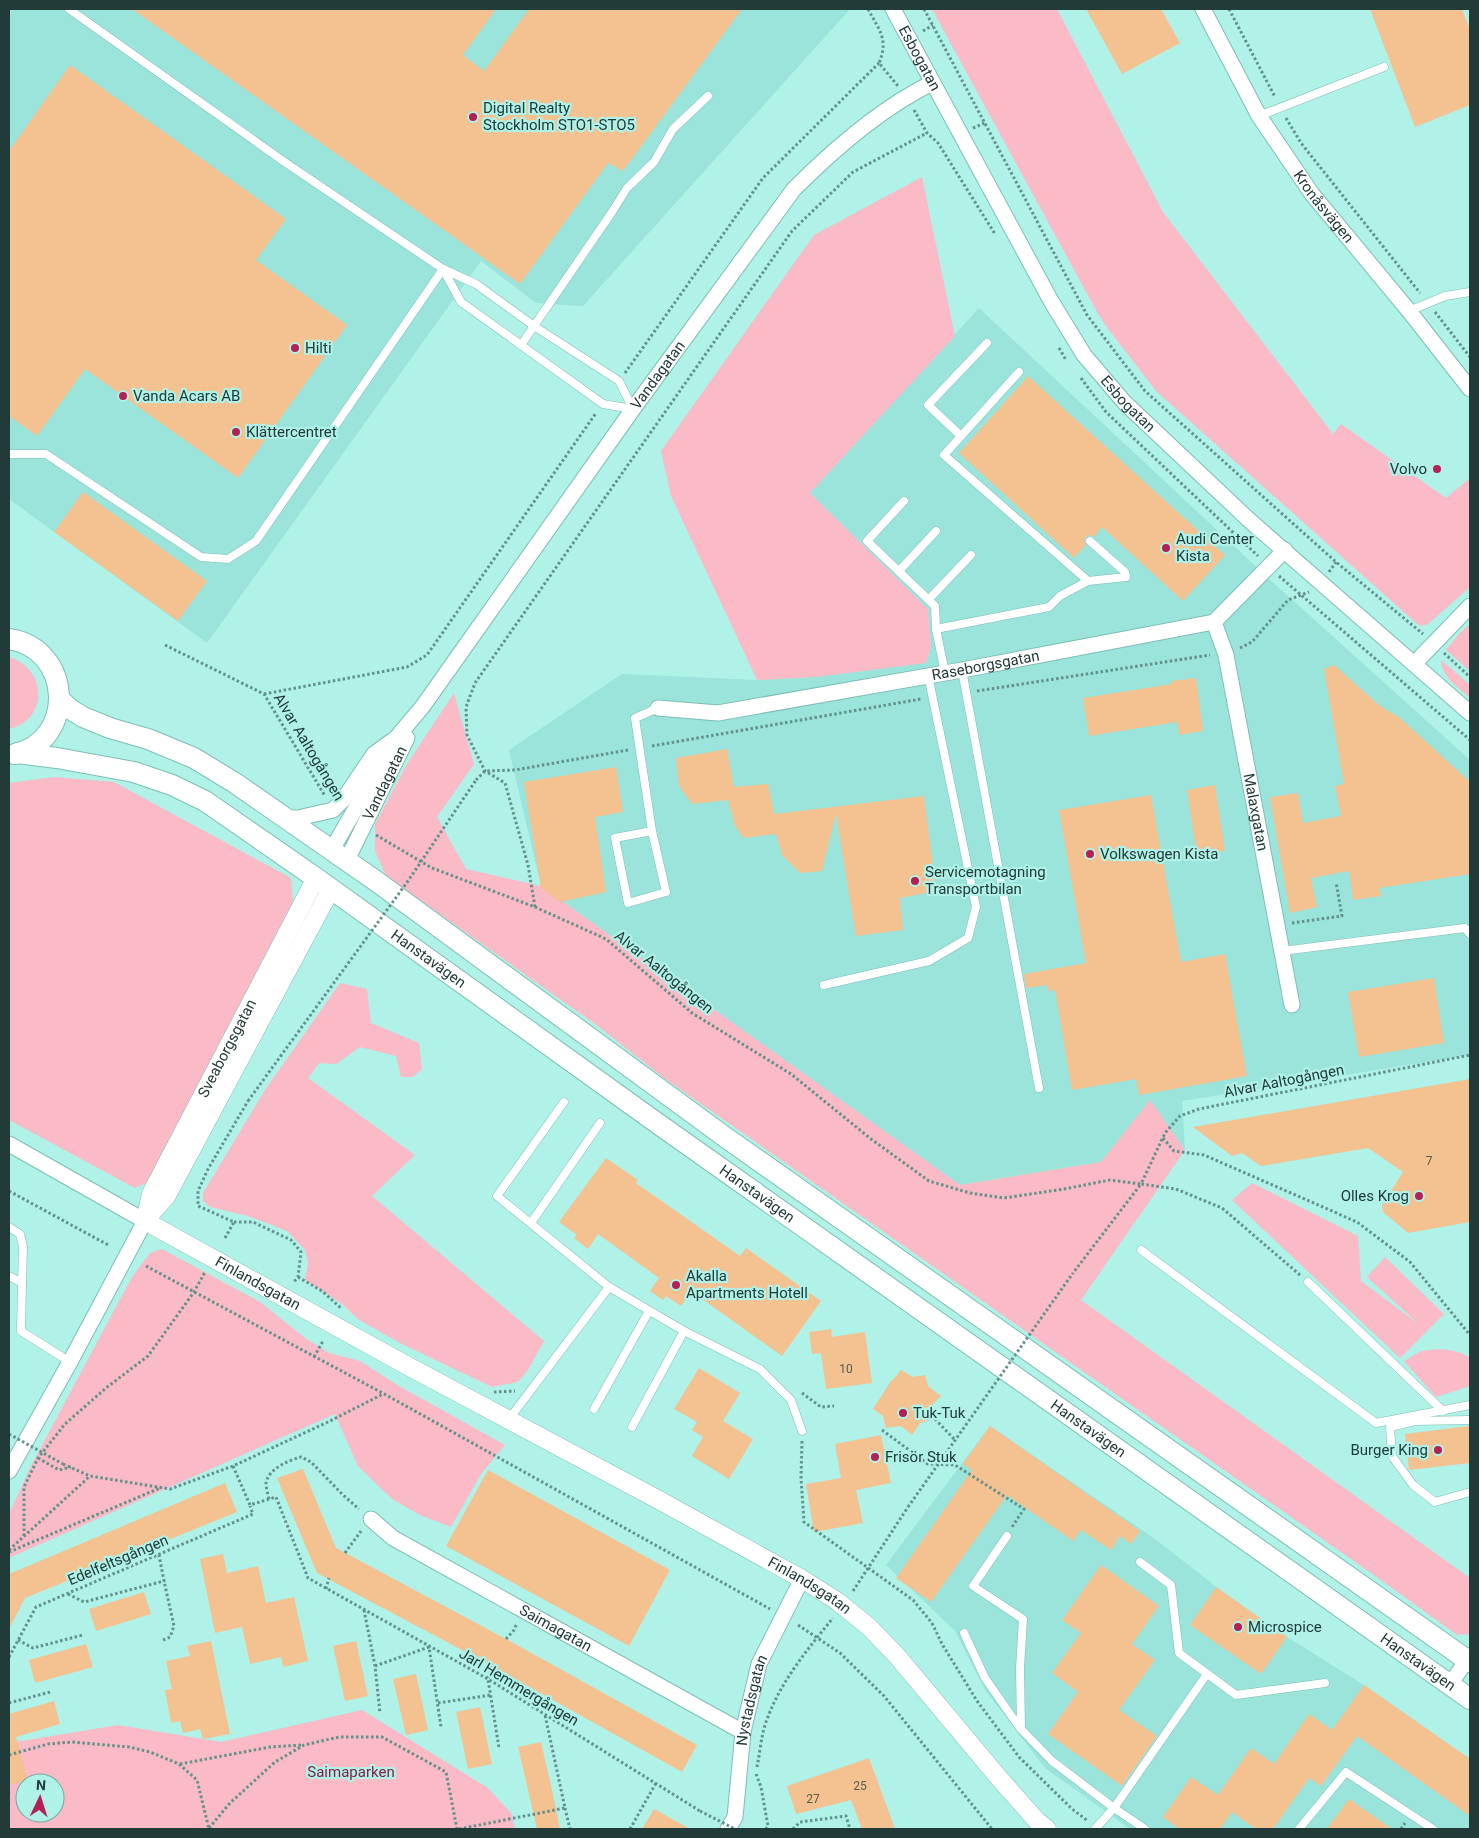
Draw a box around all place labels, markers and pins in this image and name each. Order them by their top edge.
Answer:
place label: Digital Realty Stockholm STO1-STO5 [483,99,635,134]
marker: Digital Realty Stockholm STO1-STO5 [467,111,479,123]
place label: Hilti [305,339,332,357]
marker: Hilti [289,342,301,354]
place label: Vanda Acars AB [133,387,240,405]
marker: Vanda Acars AB [117,390,129,402]
place label: Klättercentret [246,423,337,441]
marker: Klättercentret [230,426,242,438]
place label: Volvo [1390,460,1427,478]
marker: Volvo [1431,463,1443,475]
place label: Audi Center Kista [1176,530,1254,565]
marker: Audi Center Kista [1160,542,1172,554]
place label: Volkswagen Kista [1100,845,1218,863]
marker: Volkswagen Kista [1084,848,1096,860]
place label: Servicemotagning Transportbilan [925,863,1046,898]
marker: Servicemotagning Transportbilan [909,875,921,887]
place label: Olles Krog [1341,1187,1409,1205]
marker: Olles Krog [1413,1190,1425,1202]
place label: Akalla Apartments Hotell [686,1267,808,1302]
marker: Akalla Apartments Hotell [670,1279,682,1291]
place label: Tuk-Tuk [913,1404,966,1422]
marker: Tuk-Tuk [897,1407,909,1419]
place label: Burger King [1350,1441,1428,1459]
marker: Burger King [1432,1444,1444,1456]
place label: Frisör Stuk [885,1448,957,1466]
marker: Frisör Stuk [869,1451,881,1463]
place label: Microspice [1248,1618,1322,1636]
marker: Microspice [1232,1621,1244,1633]

